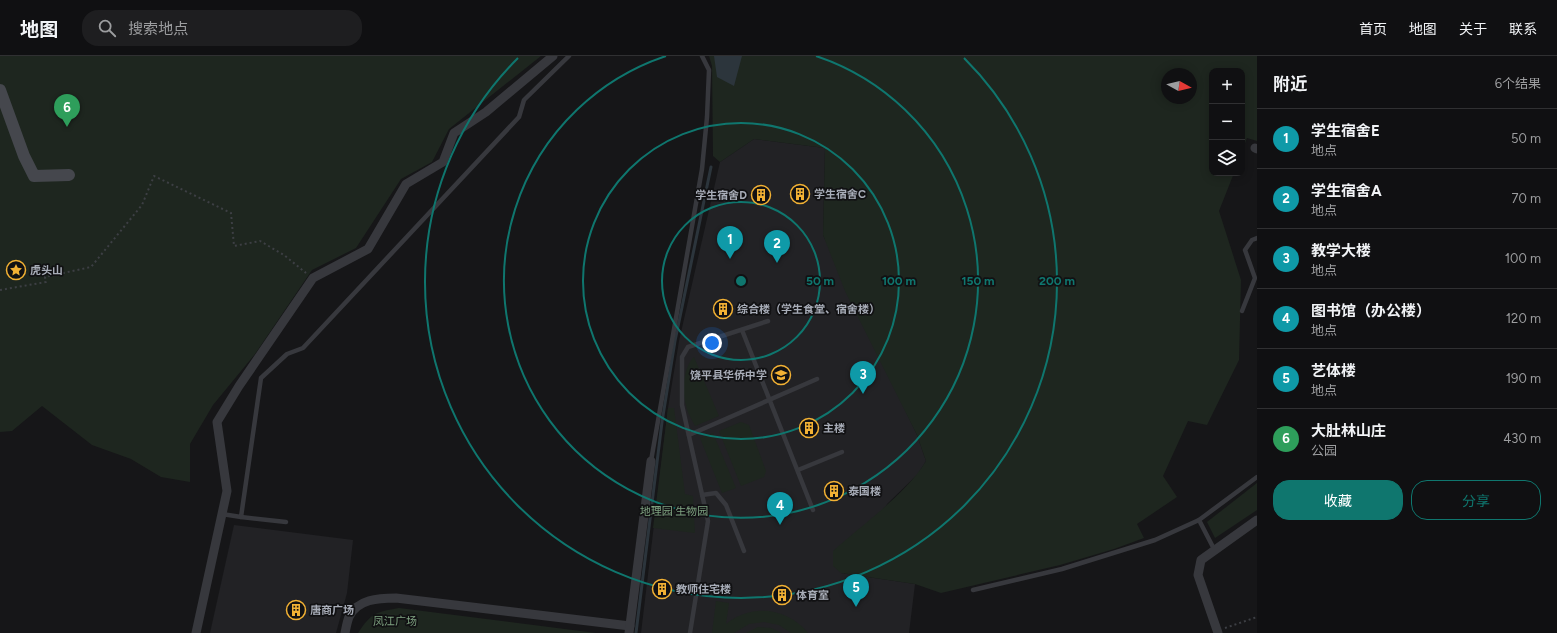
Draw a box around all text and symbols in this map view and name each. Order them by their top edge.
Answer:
search box [82,10,362,46]
icon: search [96,17,118,39]
text: 地图 [20,18,58,41]
text: 搜索地点 [128,20,188,38]
text: 首页 [1359,21,1387,38]
text: 地图 [1409,21,1437,38]
text: 关于 [1459,21,1487,38]
text: 联系 [1509,21,1537,38]
north arrow [1161,68,1197,104]
map controls [1209,68,1245,176]
button: + [1209,68,1245,104]
text: 附近 [1273,74,1307,94]
text: 6个结果 [1495,76,1541,91]
pin: 6 [54,94,80,127]
button: − [1209,104,1245,140]
text: 学生宿舍E [1311,122,1380,140]
text: 1 [1283,131,1289,146]
text: 50 m [1511,131,1541,146]
button: layers [1209,140,1245,176]
text: 地点 [1311,143,1337,158]
text: 学生宿舍A [1311,182,1382,200]
building icon: 学生宿舍C [789,183,811,205]
building icon: 学生宿舍D [750,184,772,206]
place label: 学生宿舍C [814,188,866,201]
place label: 学生宿舍D [695,189,747,202]
text: 2 [1282,191,1290,206]
text: 70 m [1511,191,1541,206]
text: 地点 [1311,203,1337,218]
pin: 1 [717,226,743,259]
pin: 2 [764,230,790,263]
text: 教学大楼 [1311,242,1371,260]
text: 3 [1282,251,1290,266]
text: 100 m [1505,251,1541,266]
place icon: 虎头山 [5,259,27,281]
text: 地点 [1311,263,1337,278]
place label: 虎头山 [30,264,63,277]
centre of rings [734,274,748,288]
text: 50 m [806,274,834,288]
text: 100 m [882,274,916,288]
text: 150 m [961,274,995,288]
text: 200 m [1039,274,1075,288]
building icon: 综合楼（学生食堂、宿舍楼） [712,298,734,320]
text: 图书馆（办公楼） [1311,302,1431,320]
place label: 综合楼（学生食堂、宿舍楼） [737,303,880,316]
text: 4 [1282,311,1290,326]
text: 120 m [1506,311,1541,326]
text: 地点 [1311,323,1337,338]
your location [702,333,722,353]
pin: 3 [850,361,876,394]
text: 艺体楼 [1311,362,1356,380]
school or university icon: 饶平县华侨中学 [770,364,792,386]
place label: 饶平县华侨中学 [690,369,767,382]
text: 5 [1282,371,1290,386]
text: 190 m [1506,371,1541,386]
text: 地点 [1311,383,1337,398]
building icon: 主楼 [798,417,820,439]
place label: 主楼 [823,422,845,435]
text: 大肚林山庄 [1311,422,1386,440]
text: 6 [1282,431,1290,446]
text: 430 m [1503,431,1541,446]
text: 公园 [1311,443,1337,458]
building icon: 泰国楼 [823,480,845,502]
button: 收藏 [1273,480,1403,520]
button: 分享 [1411,480,1541,520]
place label: 泰国楼 [848,485,881,498]
pin: 4 [767,492,793,525]
park label: 地理园 生物园 [640,505,708,518]
pin: 5 [843,574,869,607]
building icon: 教师住宅楼 [651,578,673,600]
place label: 教师住宅楼 [676,583,731,596]
building icon: 体育室 [771,584,793,606]
place label: 体育室 [796,589,829,602]
building icon: 唐商广场 [285,599,307,621]
place label: 唐商广场 [310,604,354,617]
park label: 凤江广场 [373,615,417,628]

